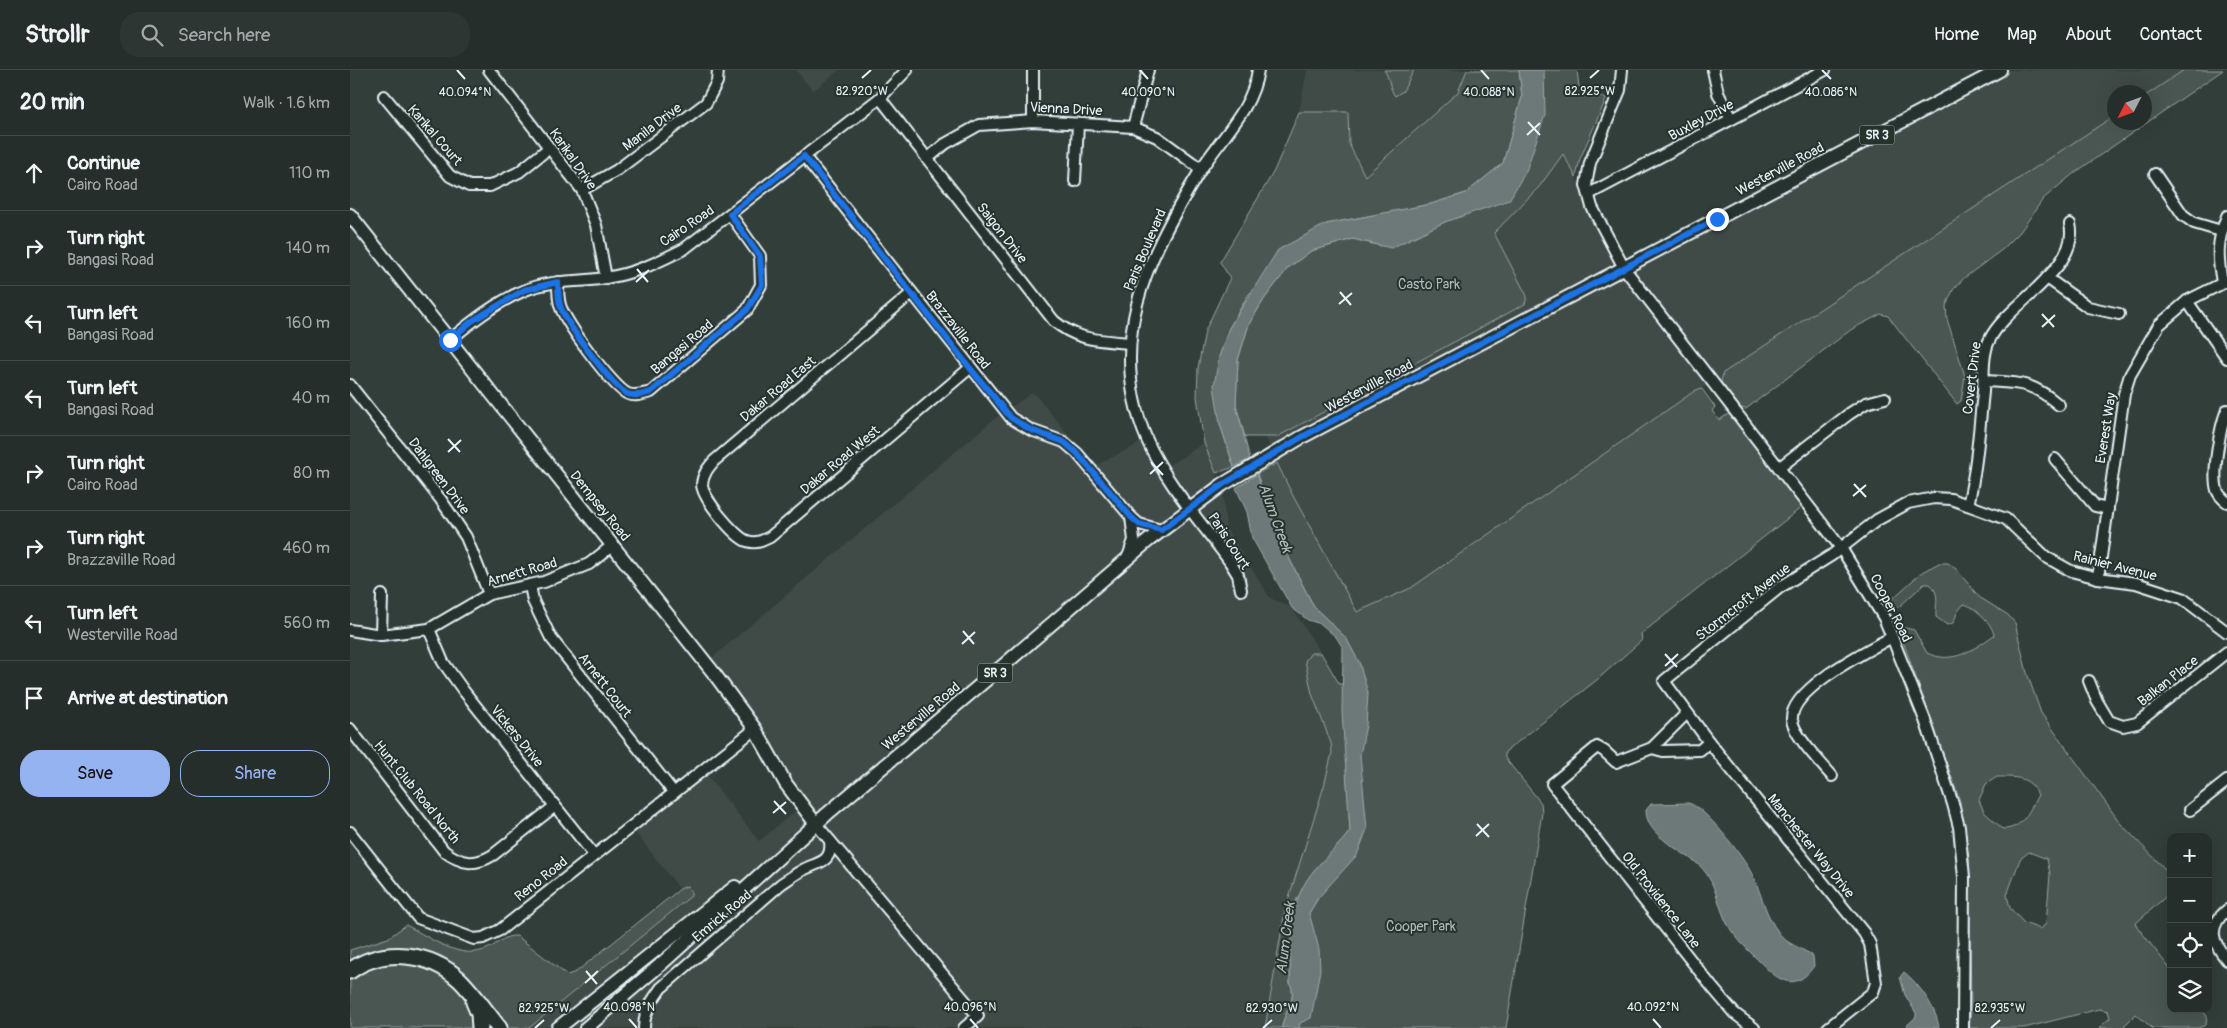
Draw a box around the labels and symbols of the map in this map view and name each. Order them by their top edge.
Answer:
text: 82.920°W [836,84,888,99]
text: 82.925°W [1565,84,1615,99]
text: 40.094°N [439,85,491,100]
text: 40.090°N [1121,85,1175,100]
text: 40.088°N [1463,85,1515,100]
text: 40.086°N [1805,85,1857,100]
north arrow [2107,85,2152,130]
street label: Buxley Drive [1666,96,1736,144]
street label: Manila Drive [619,99,685,155]
street label: Vienna Drive [1029,99,1103,119]
street label: Karikal Court [404,101,466,169]
street label: Karikal Drive [546,125,600,193]
road number: SR 3 [1860,126,1894,144]
street label: Westerville Road [1733,139,1827,199]
street label: Saigon Drive [973,199,1031,267]
street label: Cairo Road [657,202,718,250]
street label: Paris Boulevard [1120,206,1170,294]
route end [1706,208,1729,231]
park label: Casto Park [1398,276,1460,293]
street label: Brazzaville Road [922,287,994,373]
street label: Bangasi Road [647,316,717,378]
route start [439,329,462,352]
street label: Covert Drive [1959,341,1985,415]
street label: Dakar Road East [737,352,820,426]
street label: Westerville Road [1322,356,1416,416]
street label: Everest Way [2092,391,2120,465]
street label: Dakar Road West [797,422,883,498]
street label: Dahlgreen Drive [405,434,473,518]
street label: Dempsey Road [566,467,634,545]
water label: Alum Creek [1254,481,1297,557]
street label: Paris Court [1204,509,1254,573]
street label: Rainier Avenue [2072,547,2159,585]
street label: Arnett Road [485,554,559,590]
street label: Stormcroft Avenue [1692,560,1794,644]
street label: Cooper Road [1867,571,1916,645]
street label: Arnett Court [575,649,636,721]
street label: Balkan Place [2134,652,2202,710]
road number: SR 3 [978,664,1012,682]
street label: Westerville Road [878,678,964,754]
street label: Vickers Drive [487,702,547,771]
street label: Hunt Club Road North [370,737,464,847]
street label: Manchester Way Drive [1764,791,1858,902]
street label: Old Providence Lane [1618,848,1704,952]
street label: Reno Road [511,853,571,905]
street label: Emrick Road [689,886,755,946]
water label: Alum Creek [1272,899,1300,975]
park label: Cooper Park [1386,918,1456,935]
text: 40.098°N [603,1000,655,1015]
text: 40.096°N [944,1000,996,1015]
text: 40.092°N [1627,1000,1679,1015]
text: 82.925°W [519,1001,569,1016]
text: 82.930°W [1246,1001,1298,1016]
text: 82.935°W [1975,1001,2025,1016]

